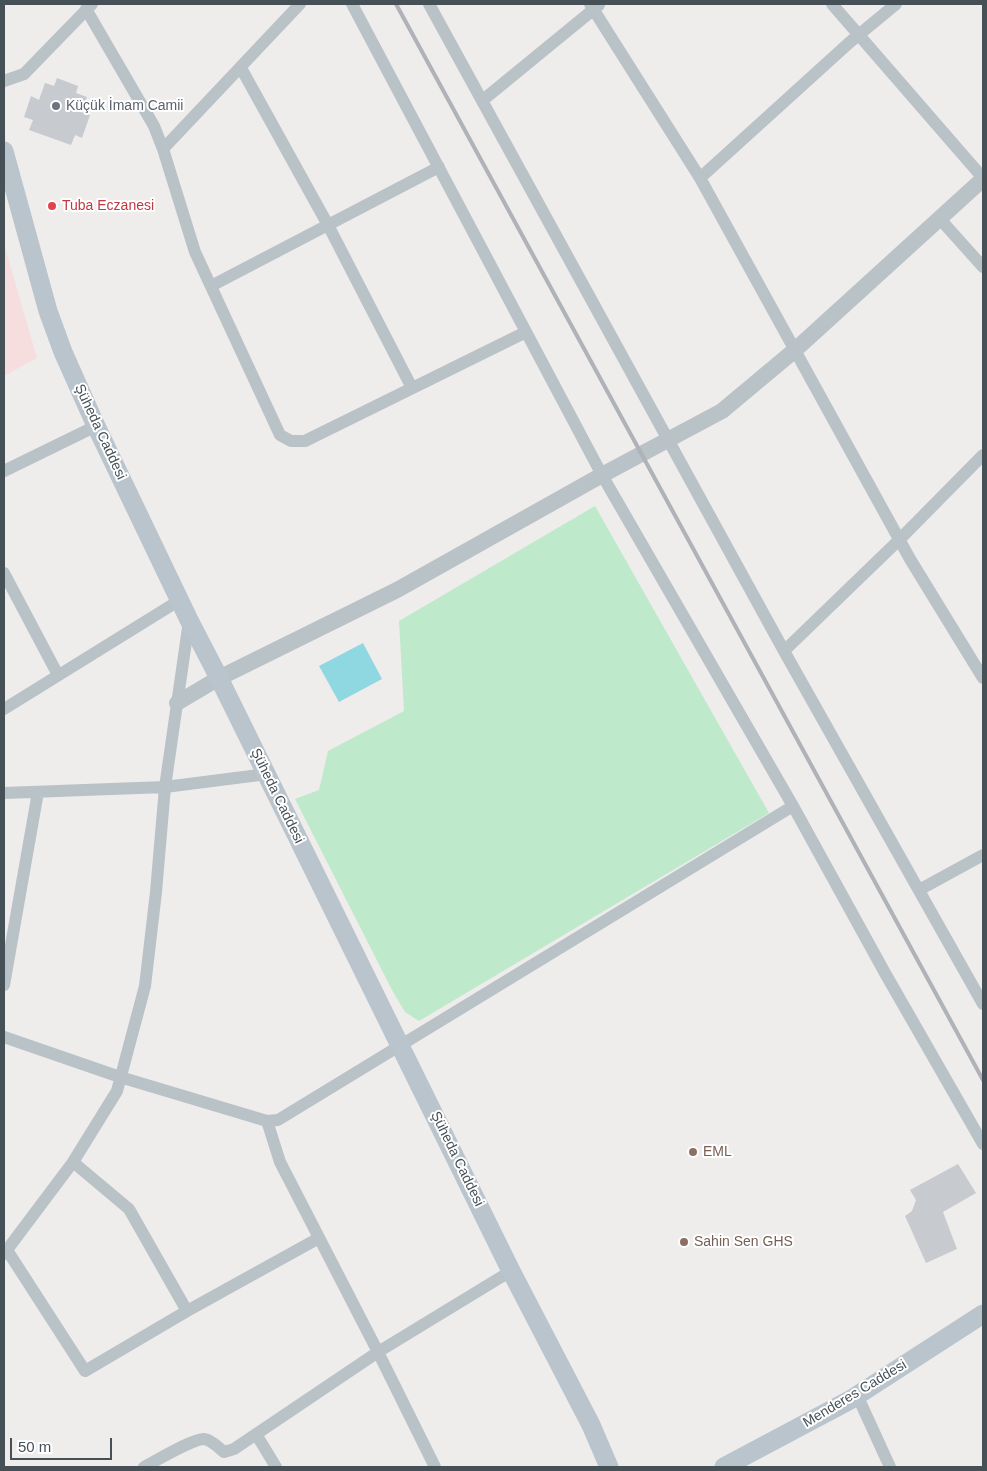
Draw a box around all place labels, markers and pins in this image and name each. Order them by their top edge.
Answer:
place label: Küçük İmam Camii [66,98,183,114]
marker: Küçük İmam Camii [50,100,62,112]
place label: Tuba Eczanesi [62,198,154,214]
marker: Tuba Eczanesi [46,200,58,212]
place label: EML [703,1144,732,1160]
marker: EML [687,1146,699,1158]
place label: Sahin Sen GHS [694,1234,793,1250]
marker: Sahin Sen GHS [678,1236,690,1248]

